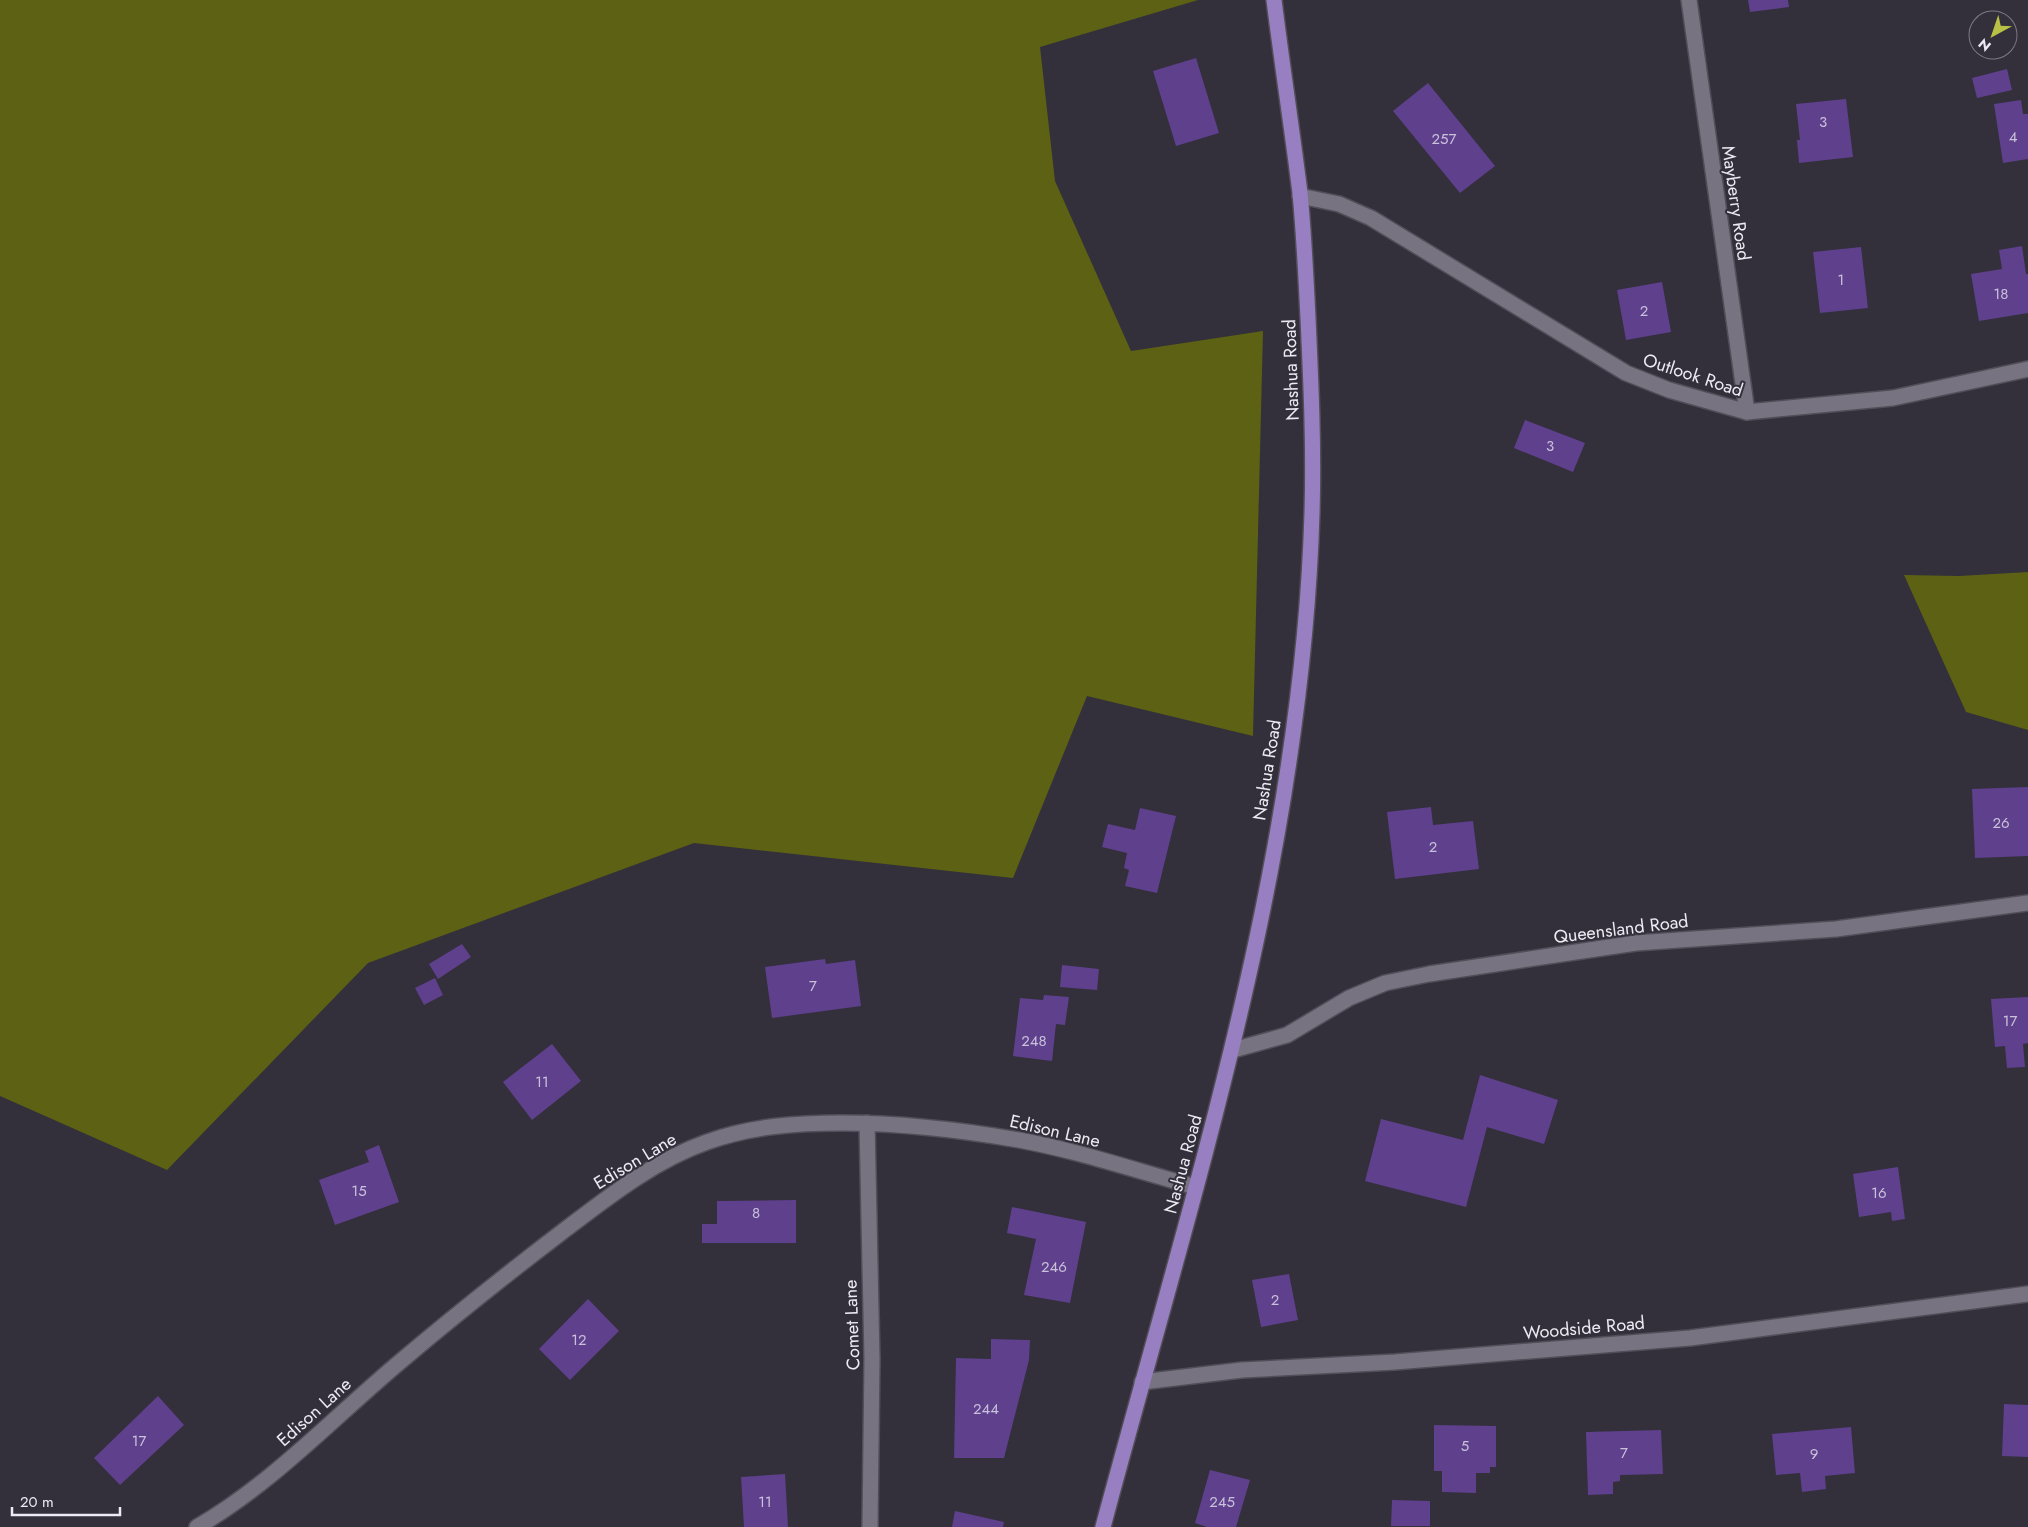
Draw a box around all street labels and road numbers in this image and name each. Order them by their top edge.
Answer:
street label: Mayberry Road [1715,144,1757,262]
street label: Nashua Road [1276,319,1306,421]
street label: Outlook Road [1640,347,1746,403]
street label: Nashua Road [1246,718,1288,822]
street label: Queensland Road [1552,908,1690,950]
street label: Edison Lane [1007,1108,1103,1154]
street label: Nashua Road [1157,1112,1209,1216]
street label: Edison Lane [589,1126,681,1196]
street label: Comet Lane [837,1279,867,1371]
street label: Woodside Road [1522,1310,1646,1346]
street label: Edison Lane [271,1371,357,1453]

